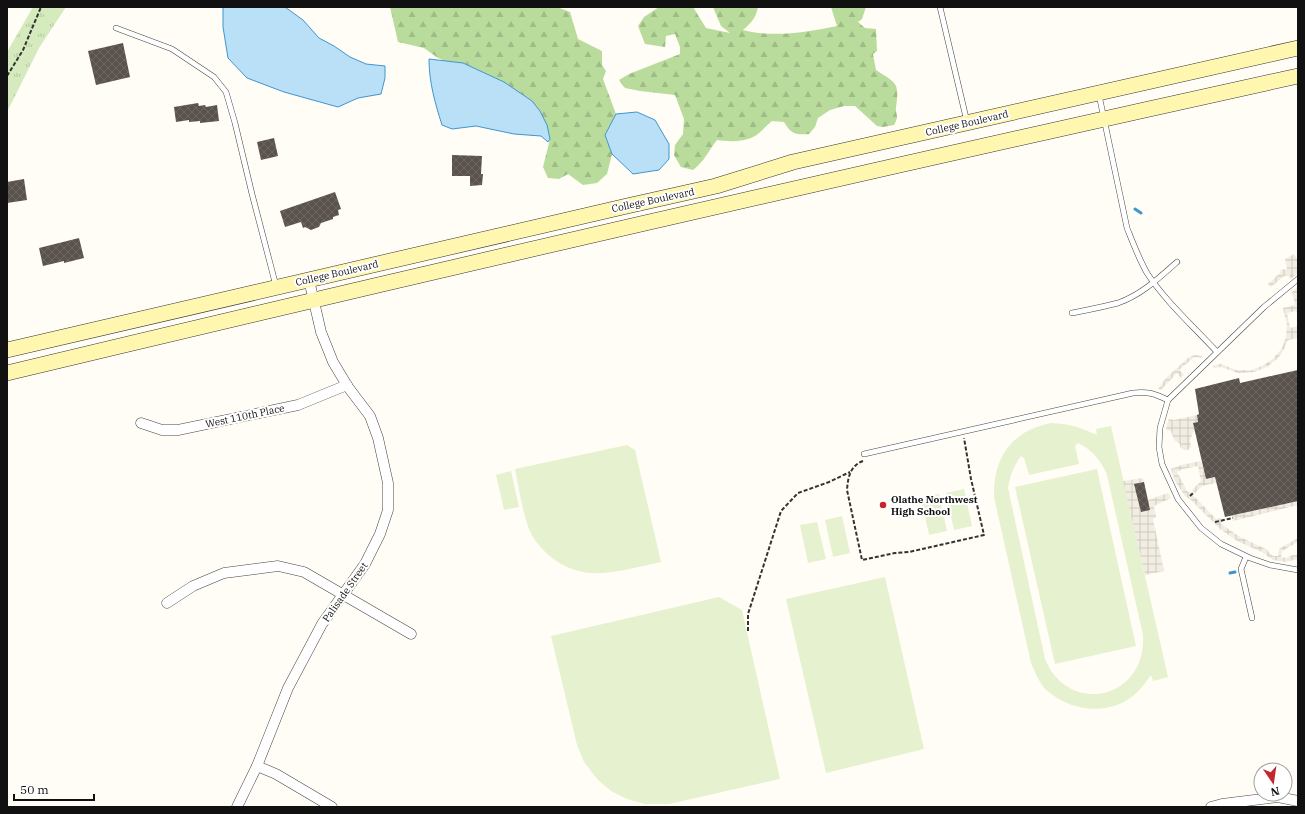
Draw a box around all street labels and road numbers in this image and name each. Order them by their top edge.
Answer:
street label: College Boulevard [924,107,1010,139]
street label: College Boulevard [610,185,696,215]
street label: College Boulevard [294,257,380,289]
street label: West 110th Place [204,401,286,431]
street label: Palisade Street [320,559,371,624]

